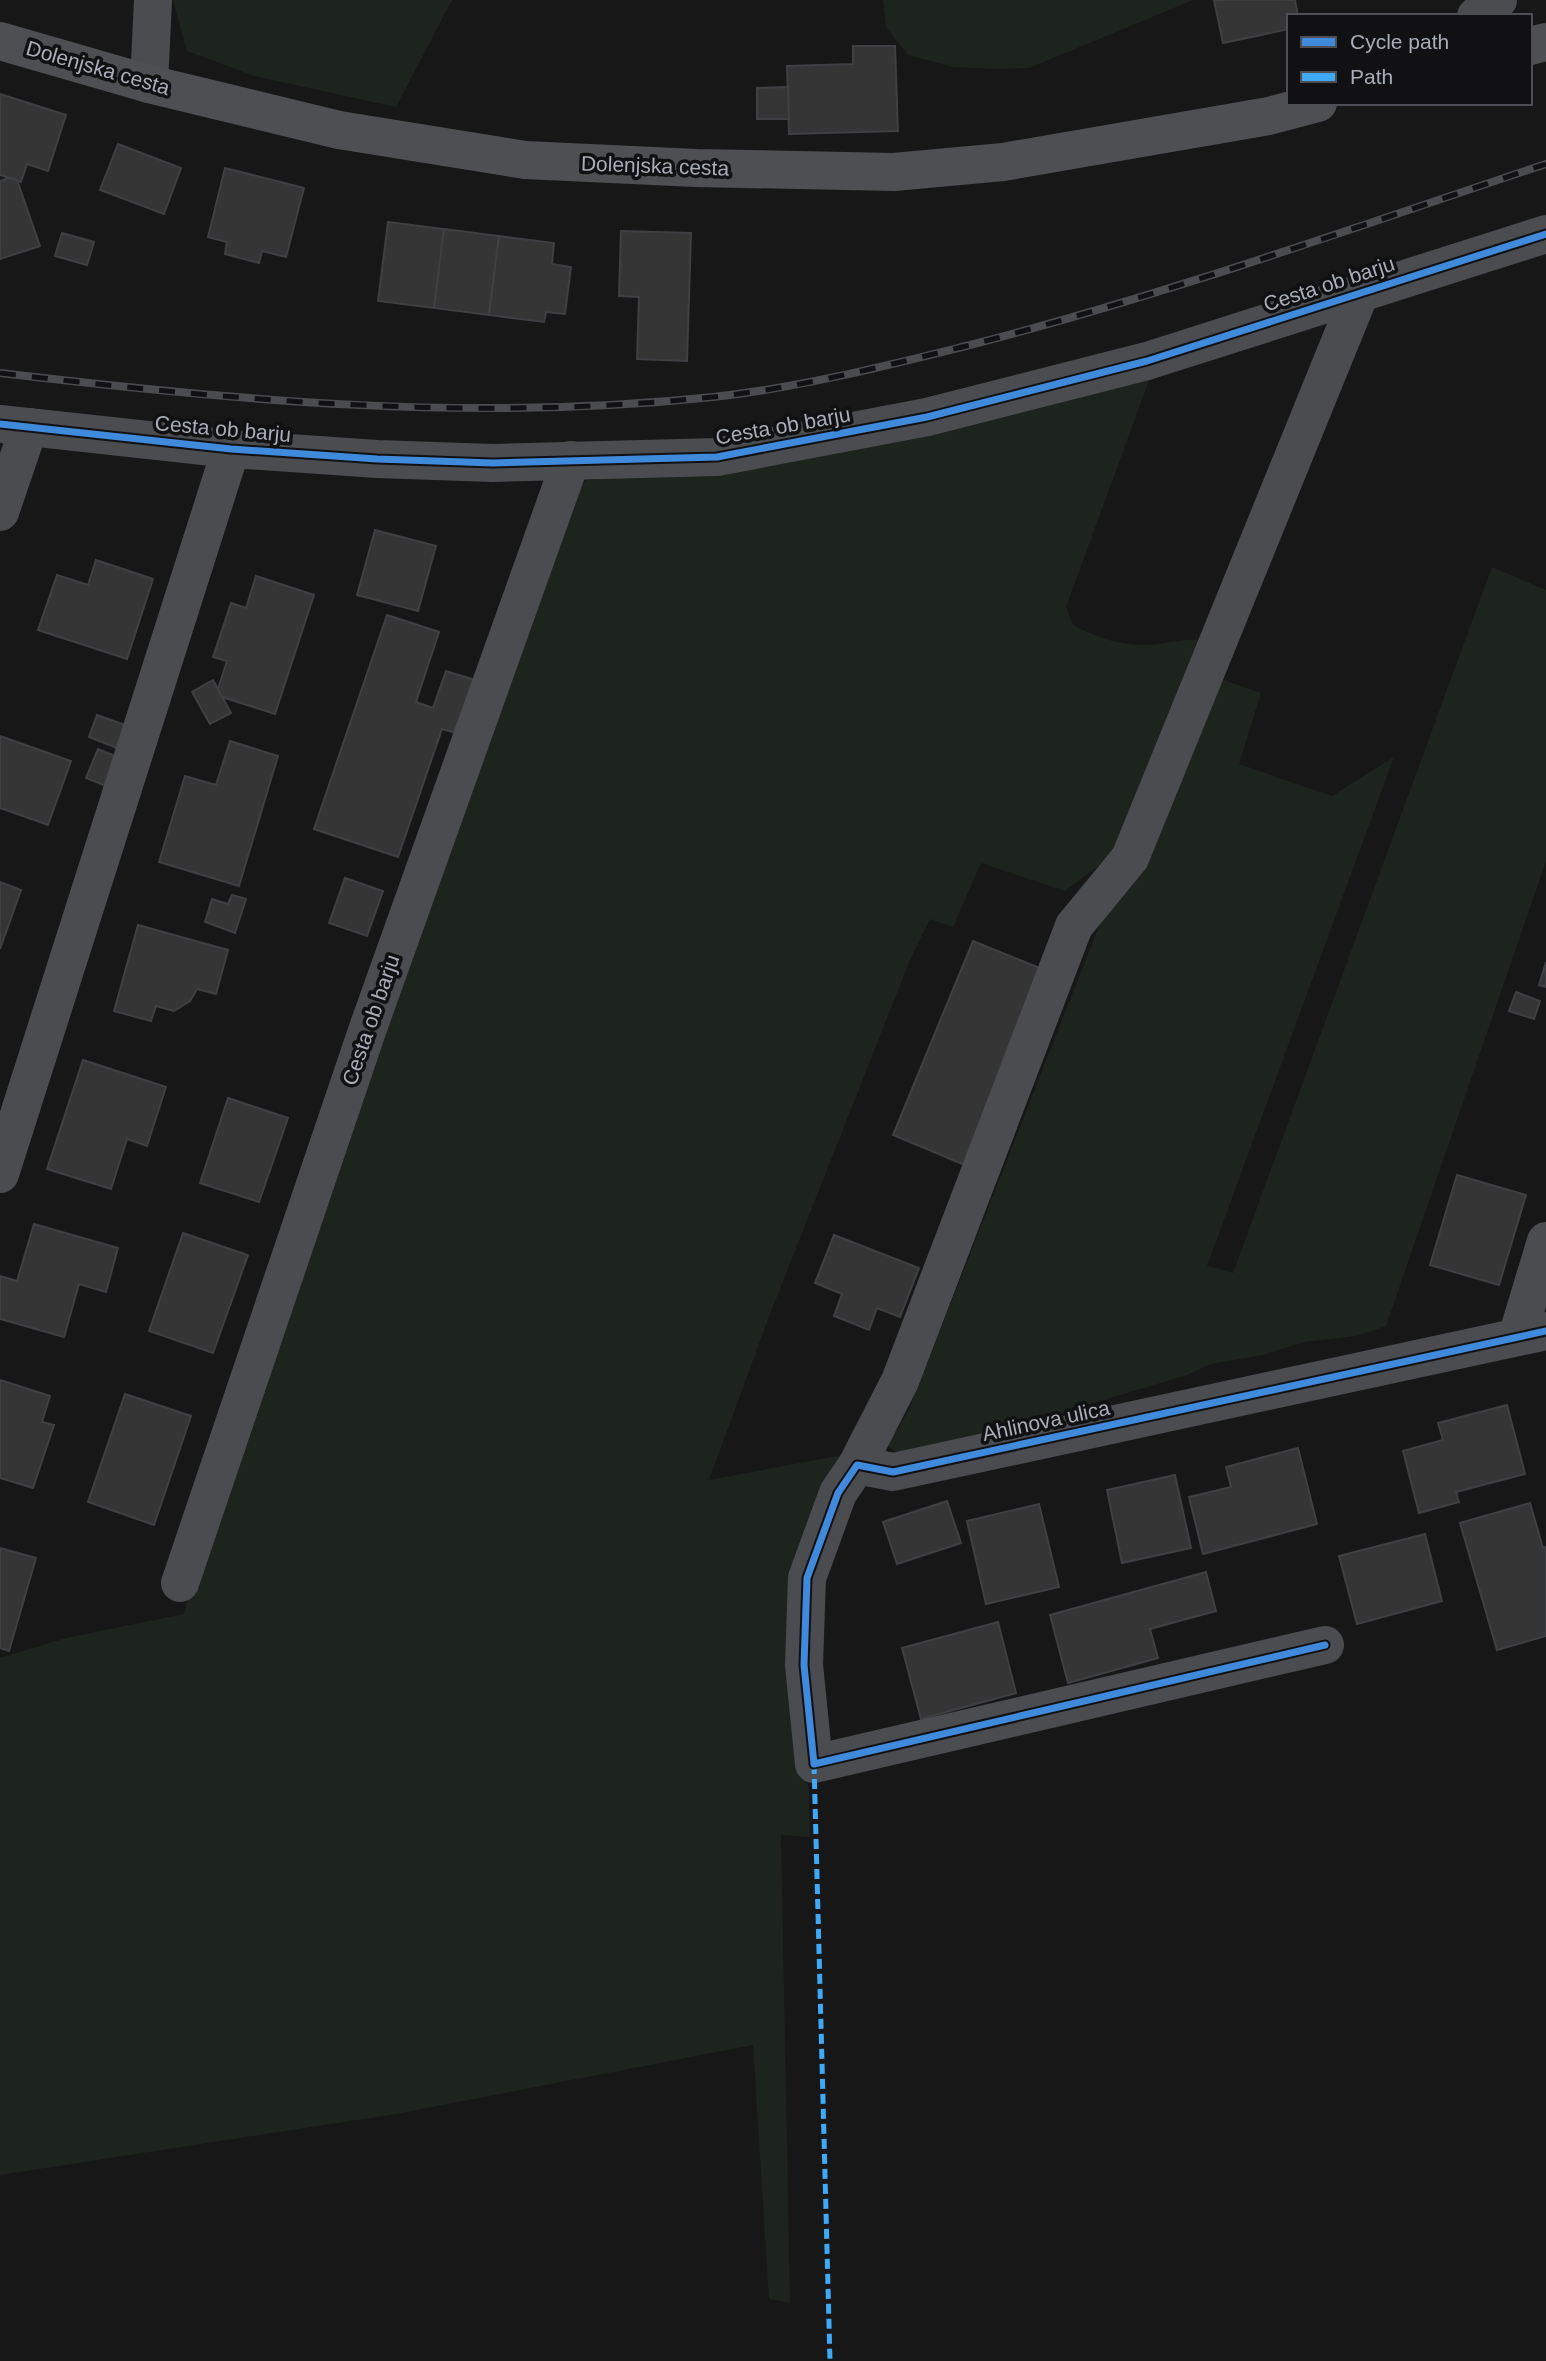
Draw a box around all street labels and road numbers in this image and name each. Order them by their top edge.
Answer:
street label: Dolenjska cesta [24,36,173,99]
street label: Dolenjska cesta [581,151,730,180]
street label: Cesta ob barju [1260,251,1397,316]
street label: Cesta ob barju [714,402,852,449]
street label: Cesta ob barju [154,411,292,446]
street label: Cesta ob barju [337,952,404,1088]
street label: Ahlinova ulica [980,1396,1112,1445]

